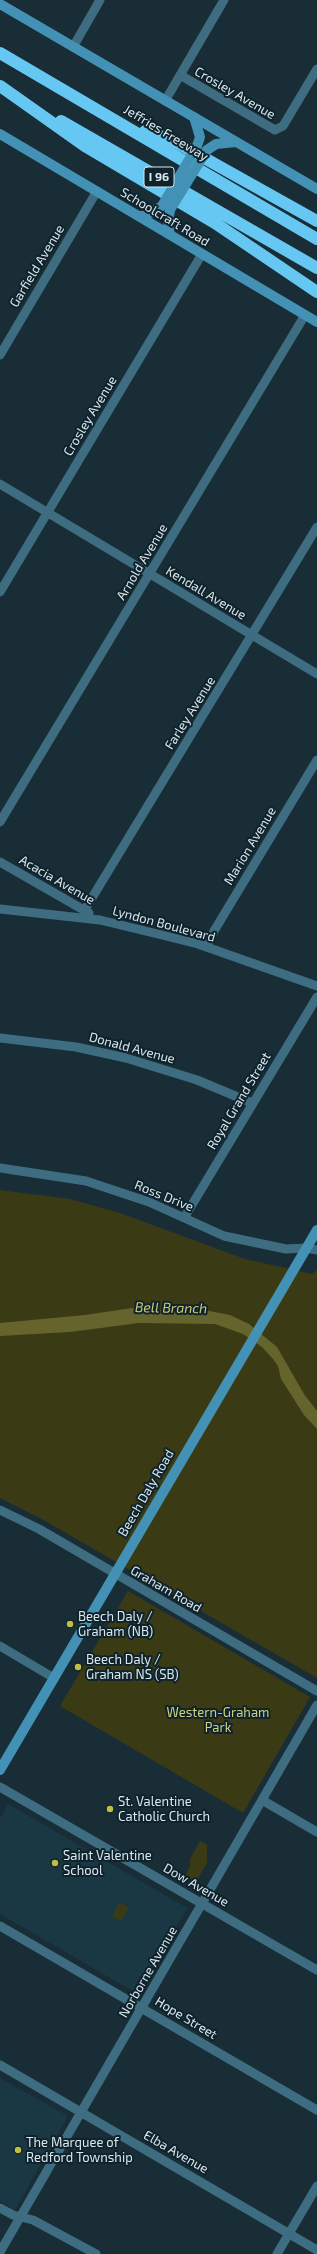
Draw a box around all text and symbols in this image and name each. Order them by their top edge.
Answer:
street label: Crosley Avenue [192,64,278,122]
street label: Jeffries Freeway [121,102,211,164]
road number: I 96 [144,167,174,187]
street label: Schoolcraft Road [118,184,212,250]
street label: Garfield Avenue [6,222,68,310]
street label: Crosley Avenue [60,373,120,459]
street label: Arnold Avenue [113,521,171,603]
street label: Kendall Avenue [163,563,249,623]
street label: Farley Avenue [161,674,219,752]
street label: Marion Avenue [221,804,279,888]
street label: Acacia Avenue [16,852,98,908]
street label: Lyndon Boulevard [111,903,217,945]
street label: Donald Avenue [87,1029,177,1067]
street label: Royal Grand Street [204,1050,274,1152]
street label: Ross Drive [132,1177,196,1215]
water label: Bell Branch [135,1299,207,1317]
street label: Beech Daly Road [115,1447,177,1539]
street label: Graham Road [128,1562,204,1616]
place label: Beech Daly / Graham (NB) [78,1609,153,1640]
marker: Beech Daly / Graham (NB) [65,1619,75,1629]
place label: Beech Daly / Graham NS (SB) [86,1652,179,1683]
marker: Beech Daly / Graham NS (SB) [73,1662,83,1672]
park label: Western-Graham Park [167,1705,269,1736]
place label: St. Valentine Catholic Church [118,1794,210,1825]
marker: St. Valentine Catholic Church [105,1804,115,1814]
place label: Saint Valentine School [63,1848,152,1879]
marker: Saint Valentine School [50,1858,60,1868]
street label: Dow Avenue [160,1860,232,1910]
street label: Norborne Avenue [116,1924,180,2020]
street label: Hope Street [152,1993,220,2043]
street label: Elba Avenue [141,2127,211,2177]
place label: The Marquee of Redford Township [26,2135,133,2166]
marker: The Marquee of Redford Township [13,2145,23,2155]

